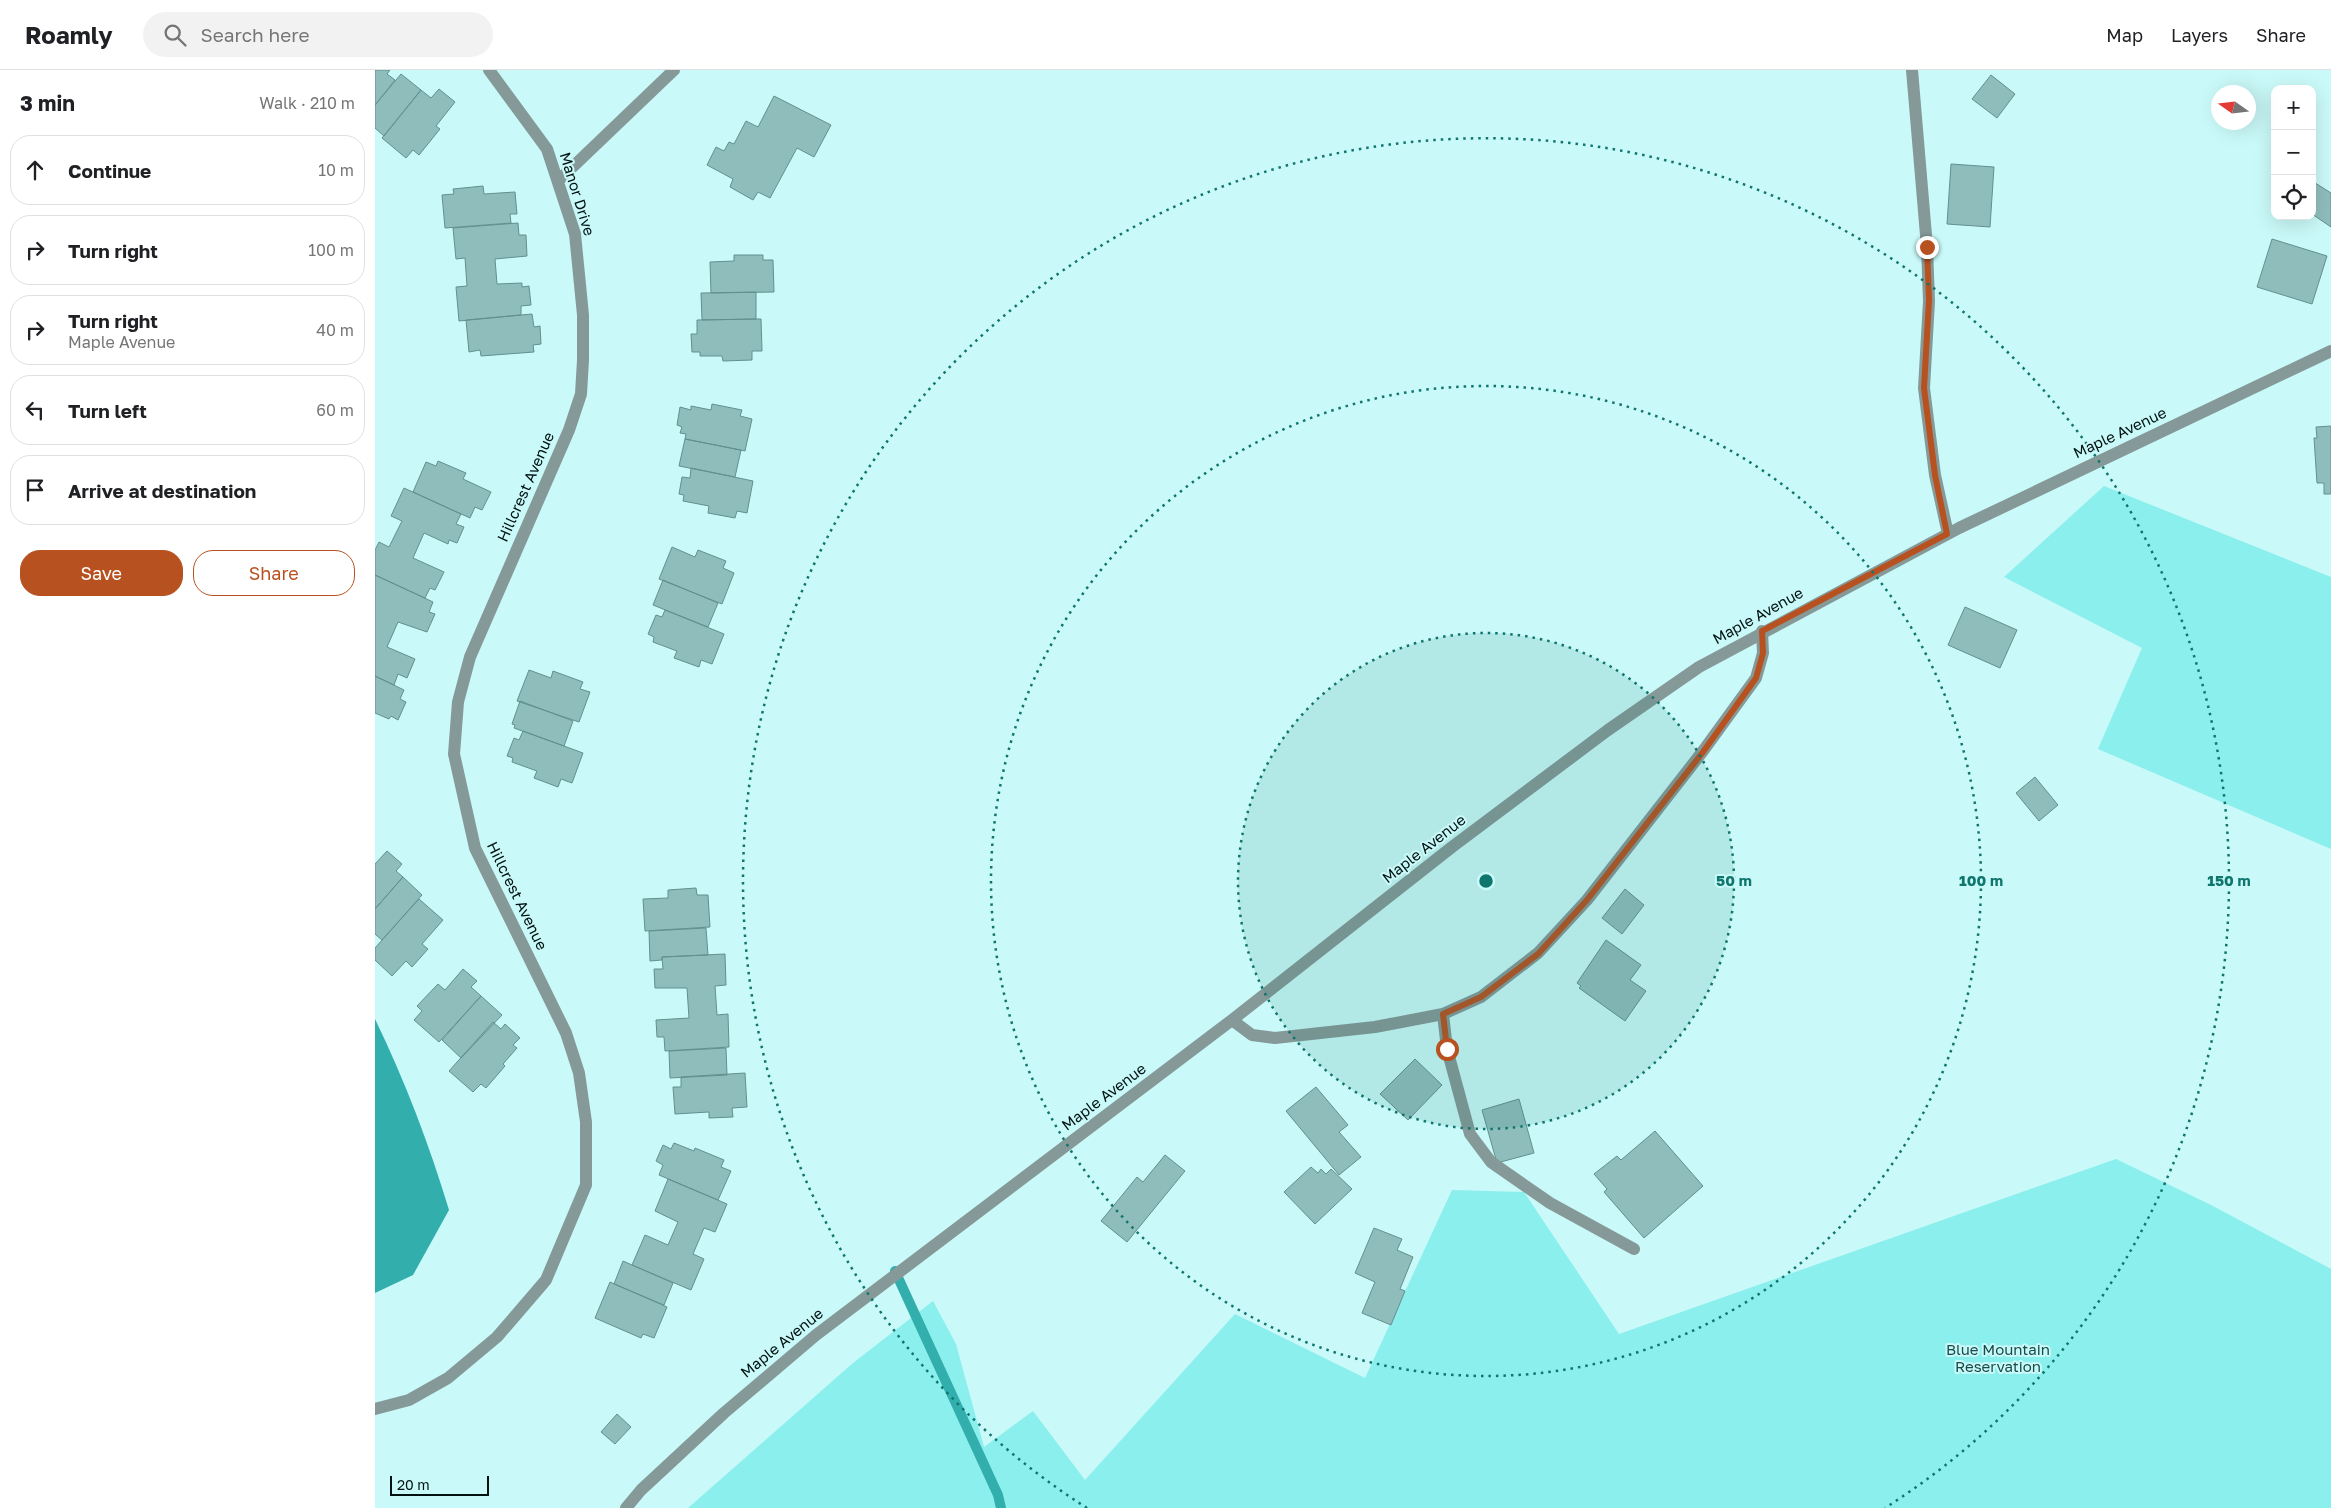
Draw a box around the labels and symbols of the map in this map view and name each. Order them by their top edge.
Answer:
north arrow [2211,85,2256,130]
street label: Manor Drive [557,150,599,238]
route end [1916,236,1939,259]
street label: Maple Avenue [2070,403,2169,462]
street label: Hillcrest Avenue [493,429,557,544]
street label: Maple Avenue [1709,583,1806,647]
street label: Maple Avenue [1378,810,1469,886]
street label: Hillcrest Avenue [484,839,552,953]
text: 50 m [1716,871,1752,889]
text: 100 m [1959,871,2003,889]
text: 150 m [2207,871,2251,889]
centre of rings [1477,872,1495,890]
route start [1436,1038,1459,1061]
street label: Maple Avenue [1058,1059,1149,1134]
street label: Maple Avenue [737,1303,826,1381]
park label: Blue Mountain Reservation [1946,1340,2050,1375]
scale bar [390,1473,489,1496]

